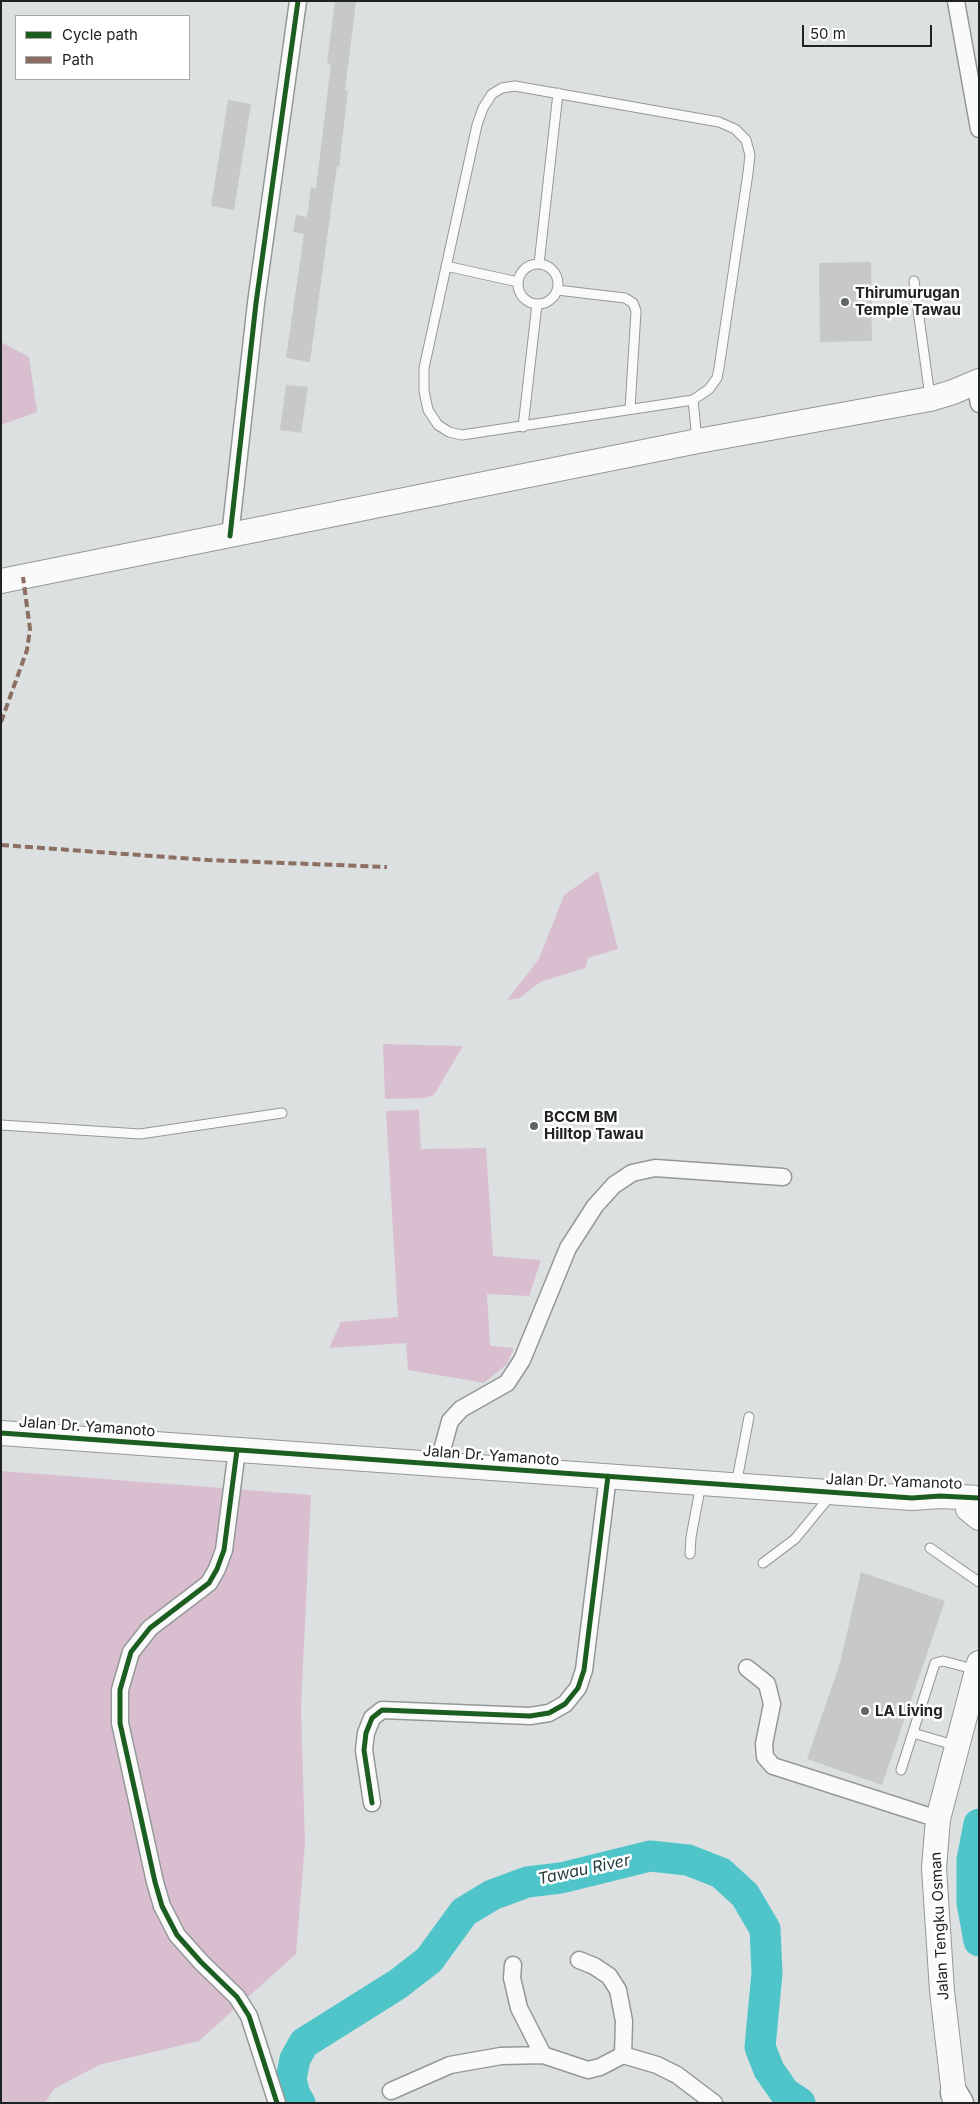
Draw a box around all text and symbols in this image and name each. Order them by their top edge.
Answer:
legend [15,15,190,80]
scale bar [805,15,935,47]
text: 50 m [810,24,846,43]
text: Cycle path [62,25,138,44]
text: Path [62,50,94,69]
place label: Thirumurugan Temple Tawau [855,284,961,319]
marker: Thirumurugan Temple Tawau [839,296,851,308]
place label: BCCM BM Hilltop Tawau [544,1108,644,1143]
marker: BCCM BM Hilltop Tawau [528,1120,540,1132]
street label: Jalan Dr. Yamanoto [18,1413,156,1441]
street label: Jalan Dr. Yamanoto [422,1442,560,1470]
street label: Jalan Dr. Yamanoto [825,1471,963,1493]
place label: LA Living [875,1702,943,1720]
marker: LA Living [859,1705,871,1717]
water label: Tawau River [536,1851,632,1889]
street label: Jalan Tengku Osman [927,1851,953,2001]

